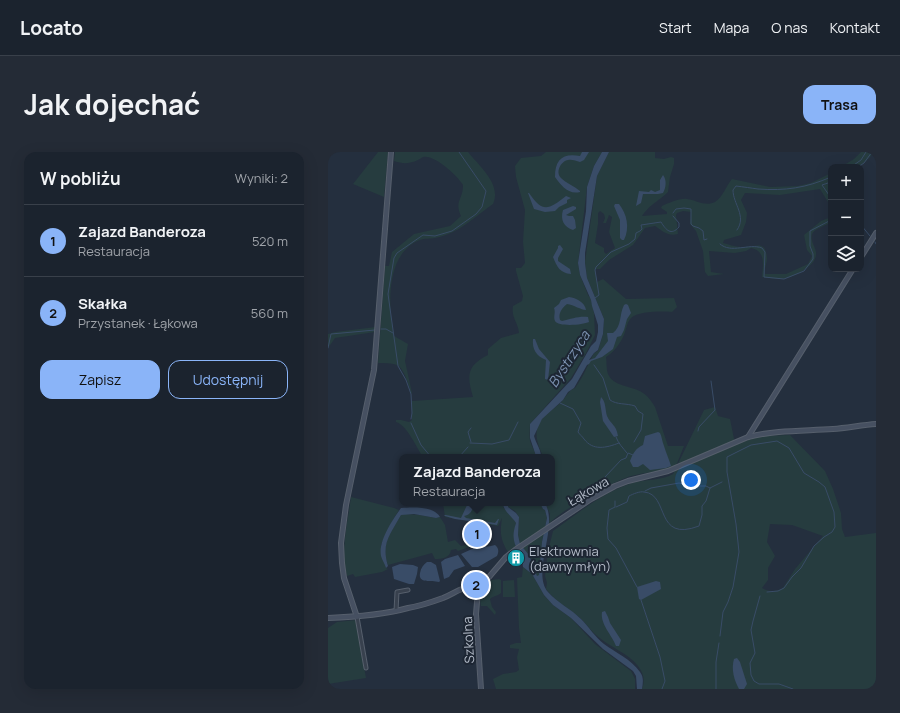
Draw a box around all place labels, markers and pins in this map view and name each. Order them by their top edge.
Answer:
pin: 1 [464,519,490,549]
place label: Elektrownia (dawny młyn) [529,542,611,575]
building icon: Elektrownia (dawny młyn) [506,548,526,568]
pin: 2 [463,570,489,600]

